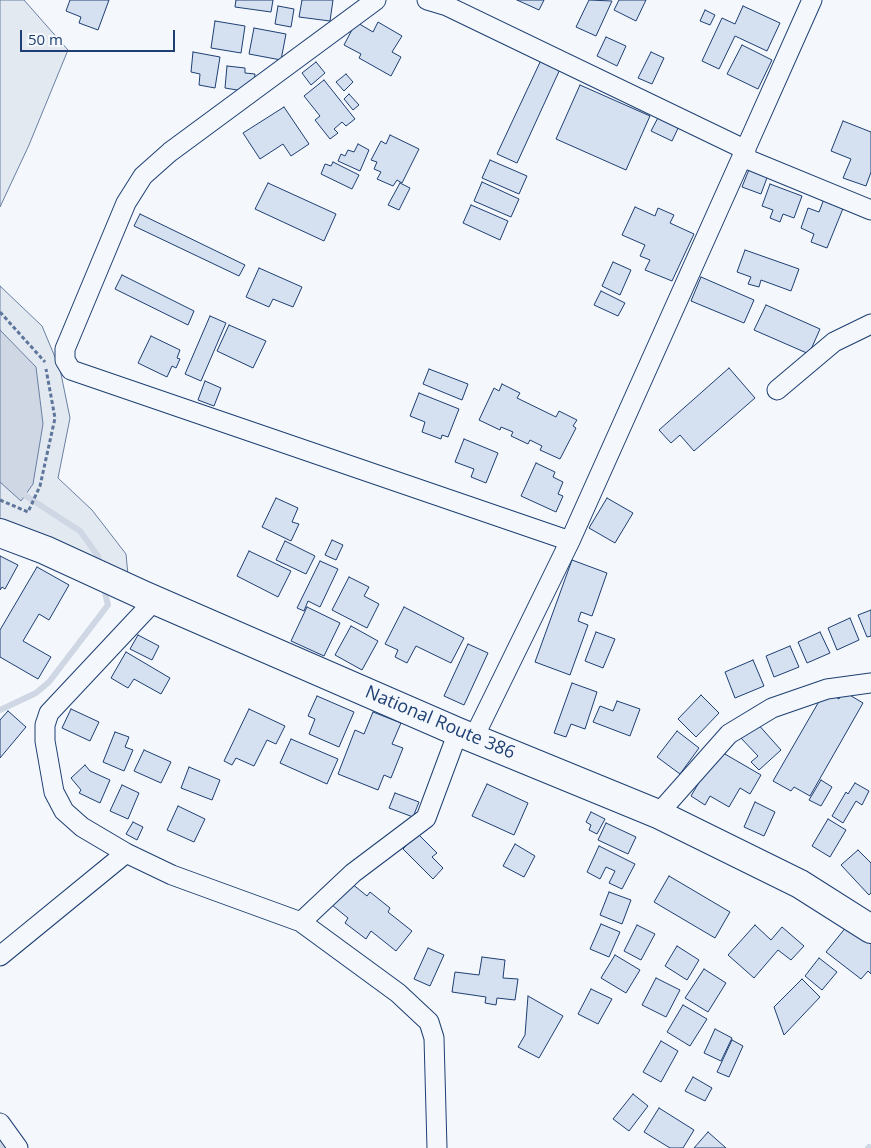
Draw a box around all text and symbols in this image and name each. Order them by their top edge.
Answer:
scale bar [22,20,178,52]
text: 50 m [28,29,63,49]
street label: National Route 386 [362,682,518,764]

